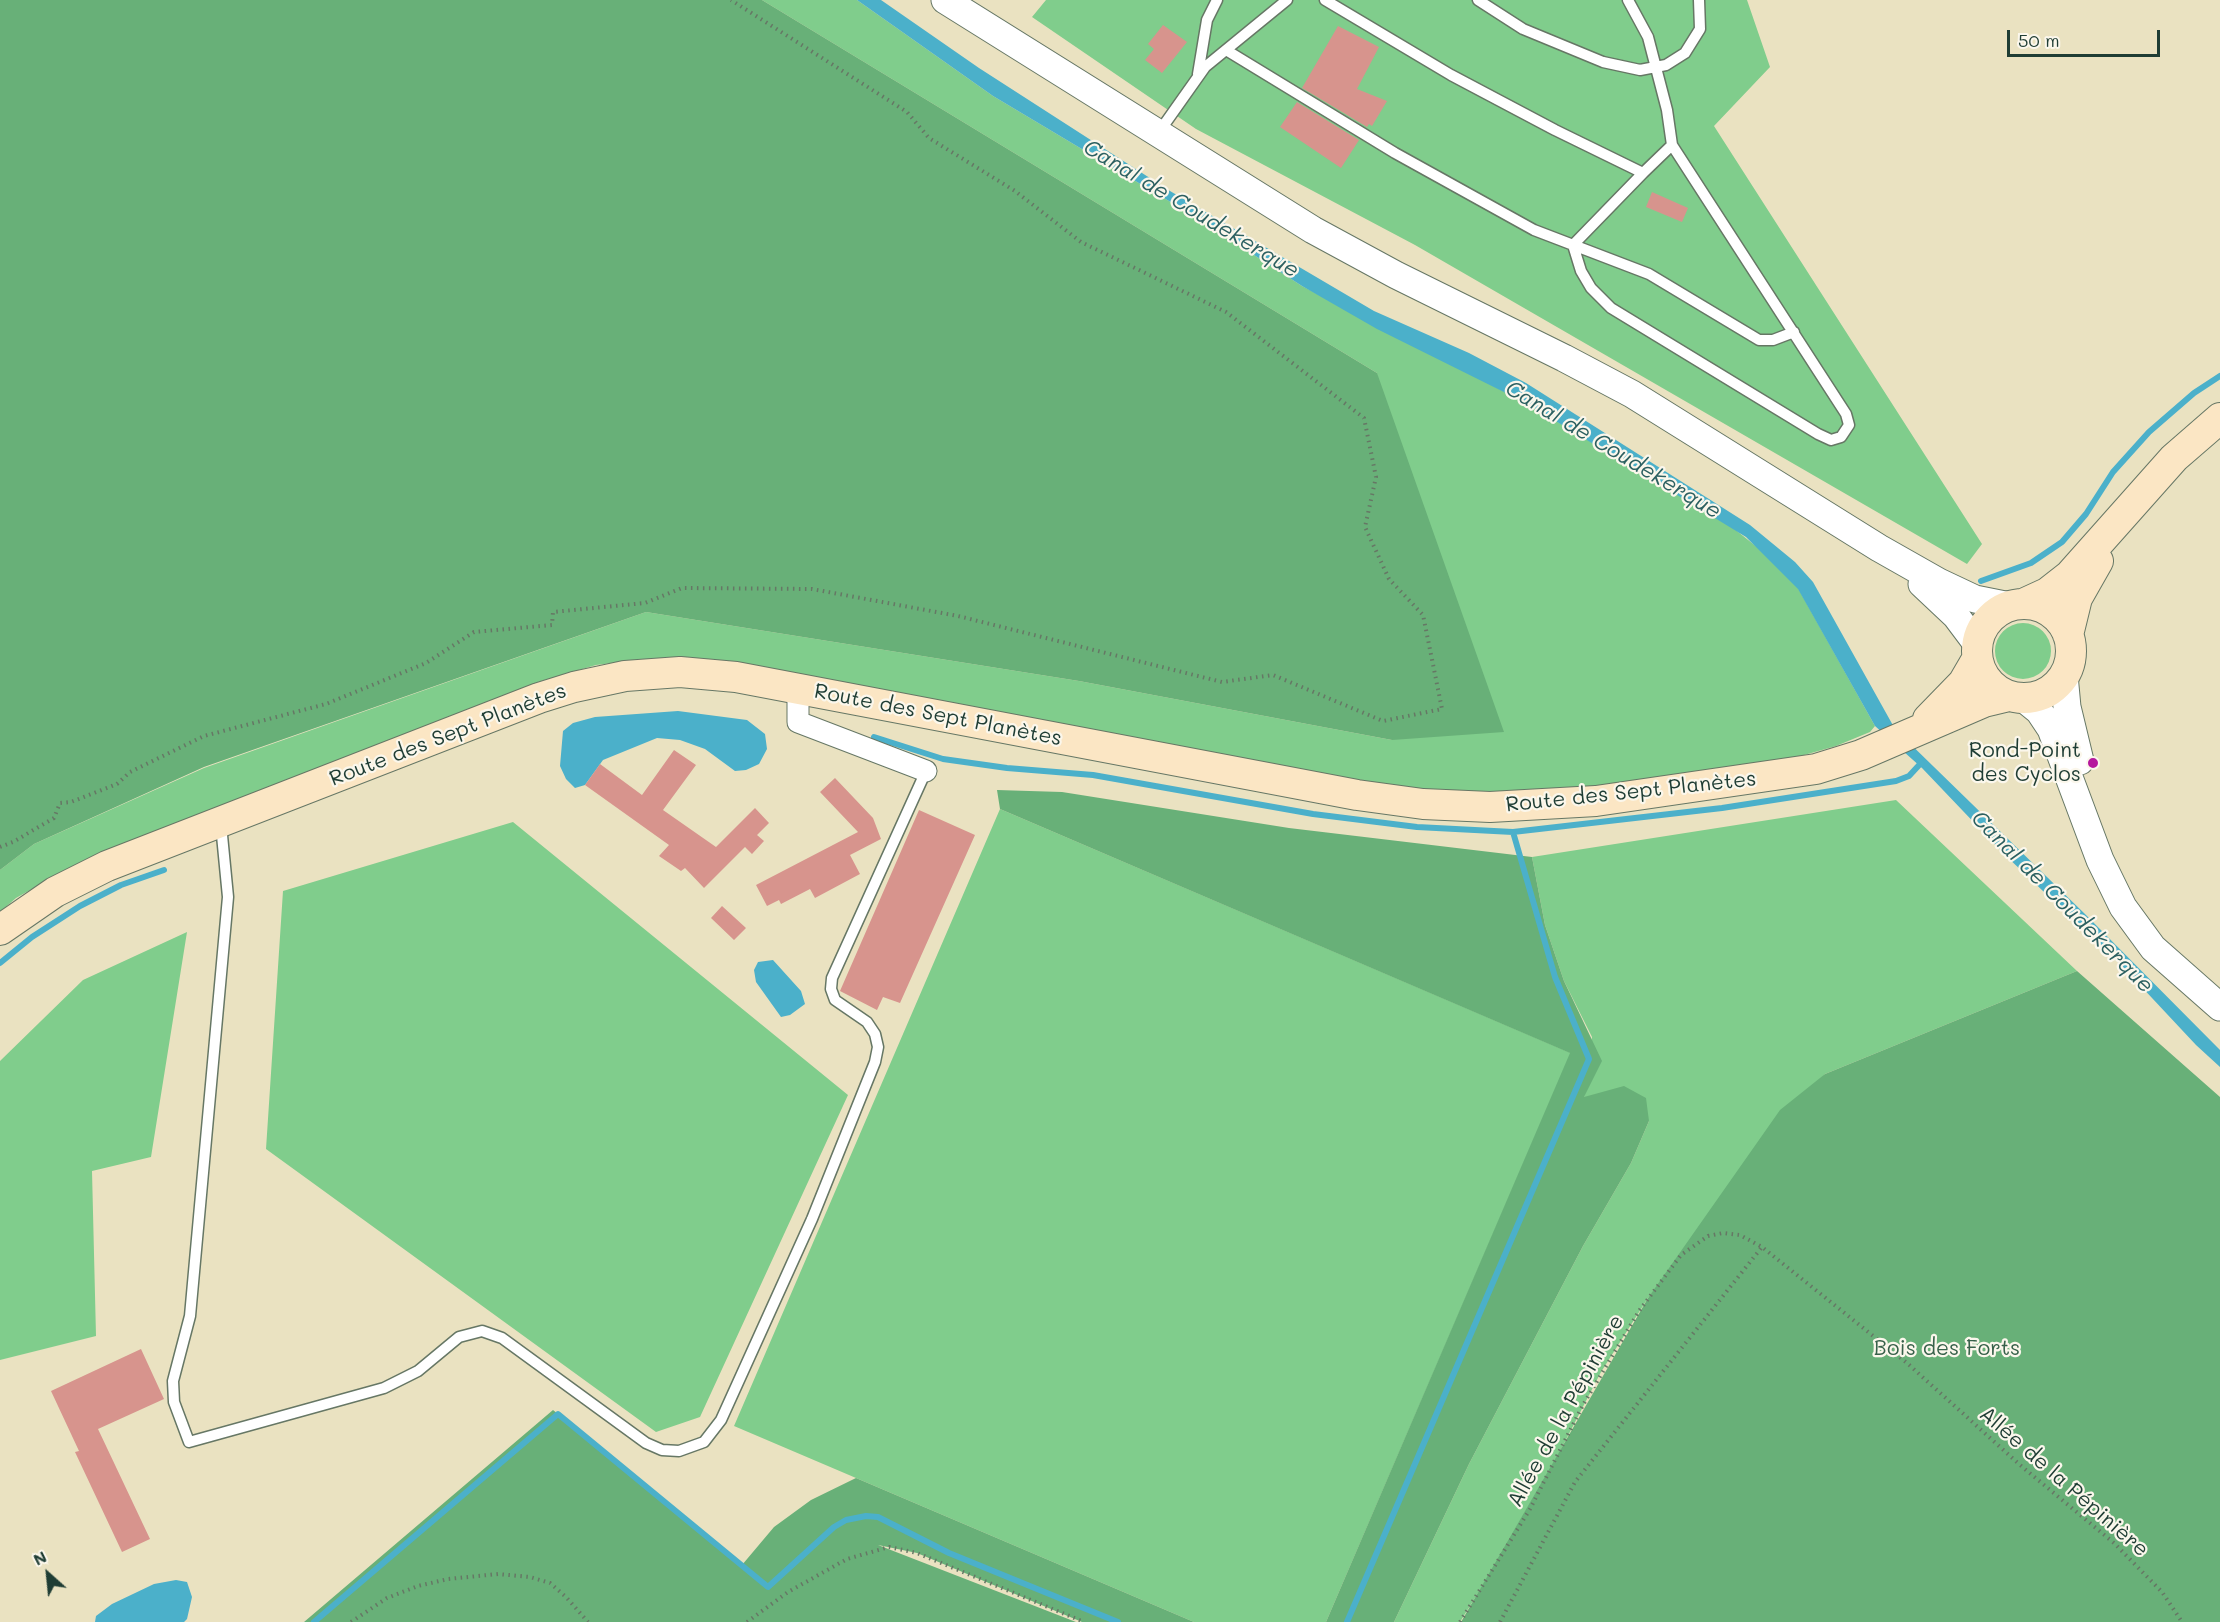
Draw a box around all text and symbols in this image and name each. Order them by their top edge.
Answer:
scale bar [2010,18,2163,56]
text: 50 m [2018,28,2060,52]
water label: Canal de Coudekerque [1078,134,1304,284]
water label: Canal de Coudekerque [1500,375,1726,525]
street label: Route des Sept Planètes [326,678,570,792]
street label: Route des Sept Planètes [812,679,1064,751]
place label: Rond-Point des Cyclos [1969,738,2081,788]
marker: Rond-Point des Cyclos [2086,756,2100,770]
street label: Route des Sept Planètes [1505,766,1757,818]
water label: Canal de Coudekerque [1965,805,2159,999]
street label: Allée de la Pépinière [1503,1311,1629,1511]
park label: Bois des Forts [1874,1336,2020,1362]
street label: Allée de la Pépinière [1974,1402,2154,1562]
north arrow [18,1544,78,1604]
text: N [29,1545,50,1570]

